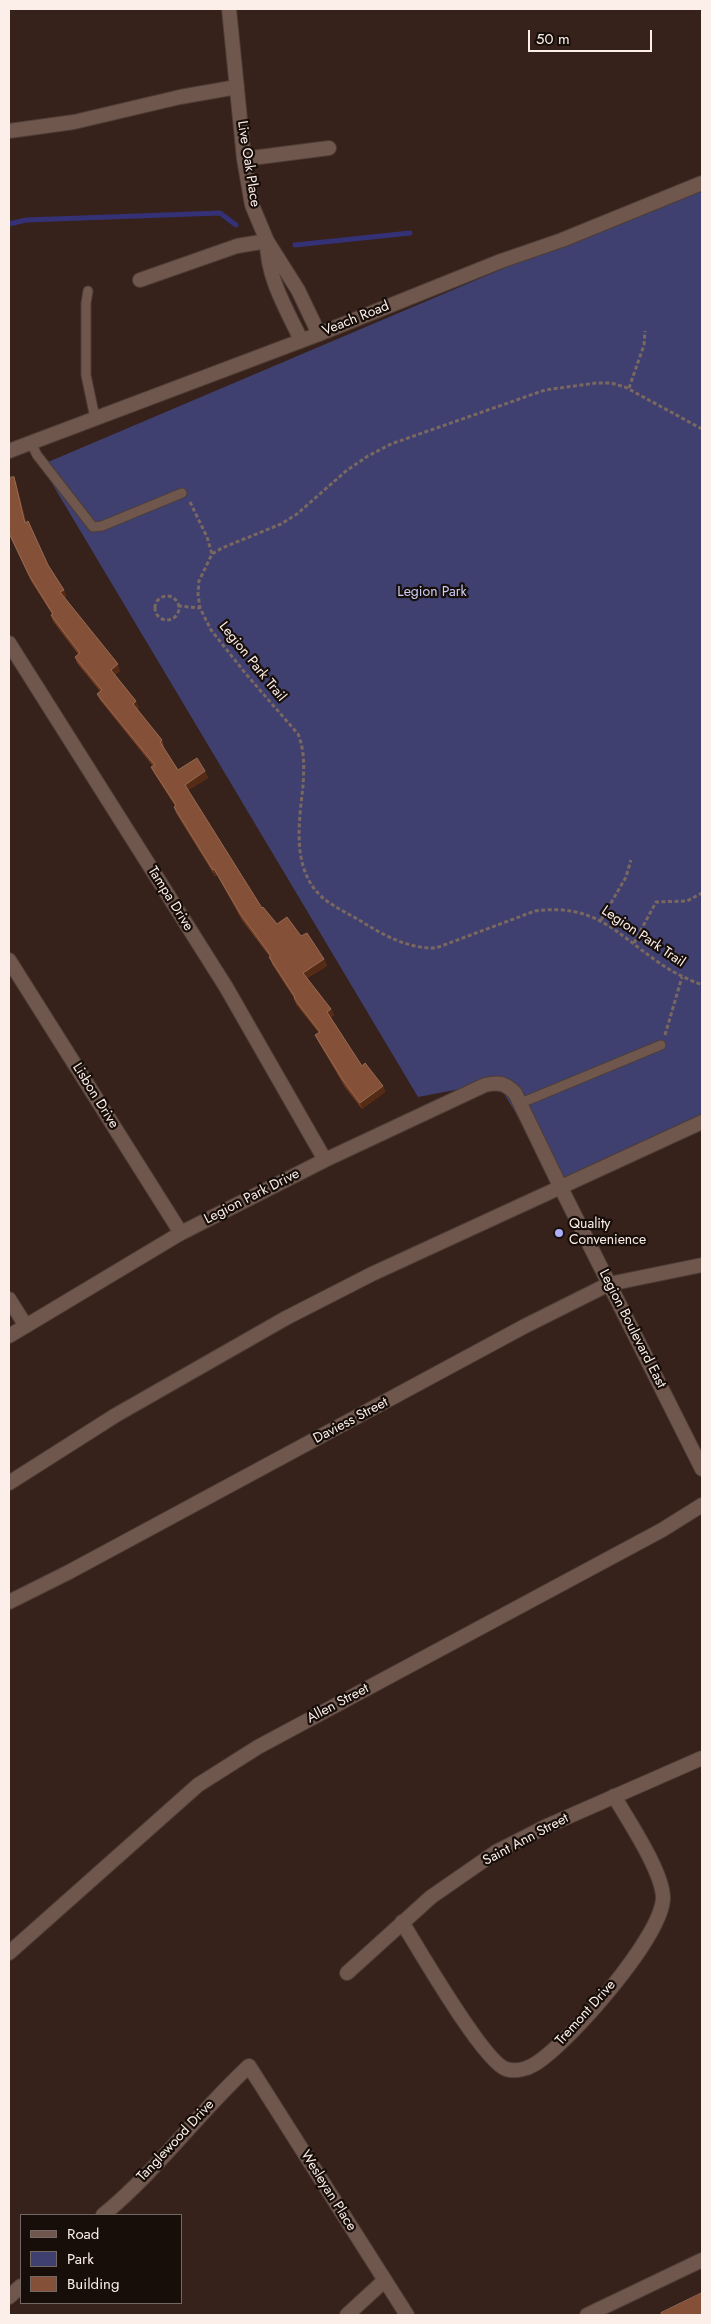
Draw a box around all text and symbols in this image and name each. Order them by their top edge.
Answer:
scale bar [531,20,655,52]
text: 50 m [536,28,570,50]
street label: Live Oak Place [233,120,263,208]
street label: Veach Road [320,298,392,340]
park label: Legion Park [397,585,467,601]
street label: Legion Park Trail [215,619,289,705]
street label: Tampa Drive [144,864,196,934]
street label: Legion Park Trail [598,903,688,971]
street label: Lisbon Drive [68,1060,122,1132]
street label: Legion Park Drive [202,1166,302,1228]
place label: Quality Convenience [569,1217,646,1250]
marker: Quality Convenience [553,1227,565,1239]
street label: Legion Boulevard East [595,1267,669,1391]
street label: Daviess Street [311,1394,391,1448]
street label: Allen Street [304,1681,372,1727]
street label: Saint Ann Street [480,1810,572,1870]
street label: Tremont Drive [552,1977,620,2049]
street label: Tanglewood Drive [134,2097,218,2185]
street label: Wesleyan Place [297,2148,359,2234]
legend [20,2214,182,2304]
text: Road [67,2223,99,2245]
text: Park [67,2248,94,2270]
text: Building [67,2273,119,2295]

